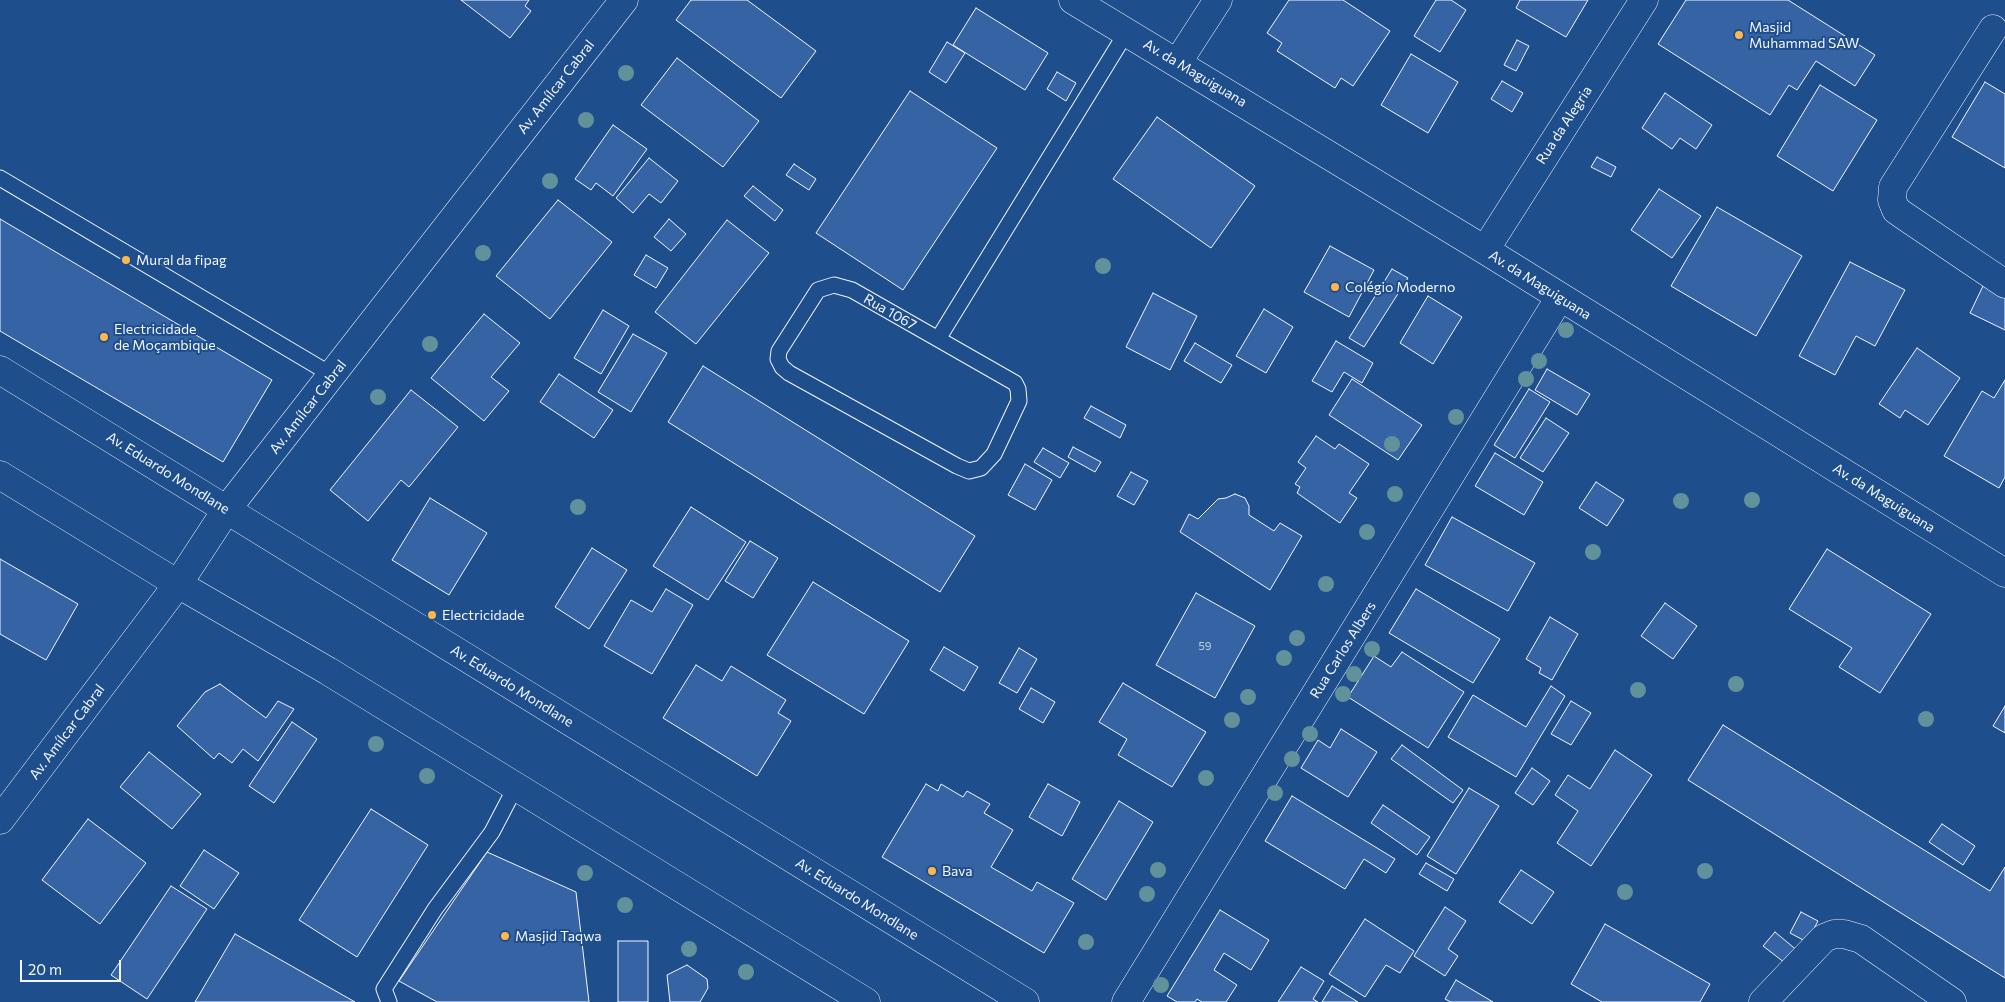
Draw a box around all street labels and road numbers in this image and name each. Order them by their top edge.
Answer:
street label: Av. da Maguiguana [1140,36,1250,110]
street label: Av. Amílcar Cabral [514,37,598,137]
street label: Rua da Alegria [1532,83,1596,167]
street label: Av. da Maguiguana [1486,247,1594,323]
street label: Rua 1067 [861,290,919,334]
street label: Av. Amílcar Cabral [266,357,350,457]
street label: Av. Eduardo Mondlane [103,428,233,518]
street label: Av. da Maguiguana [1830,460,1938,536]
street label: Rua Carlos Albers [1306,598,1380,702]
street label: Av. Eduardo Mondlane [447,641,577,731]
street label: Av. Amílcar Cabral [26,681,108,783]
street label: Av. Eduardo Mondlane [792,854,922,944]

